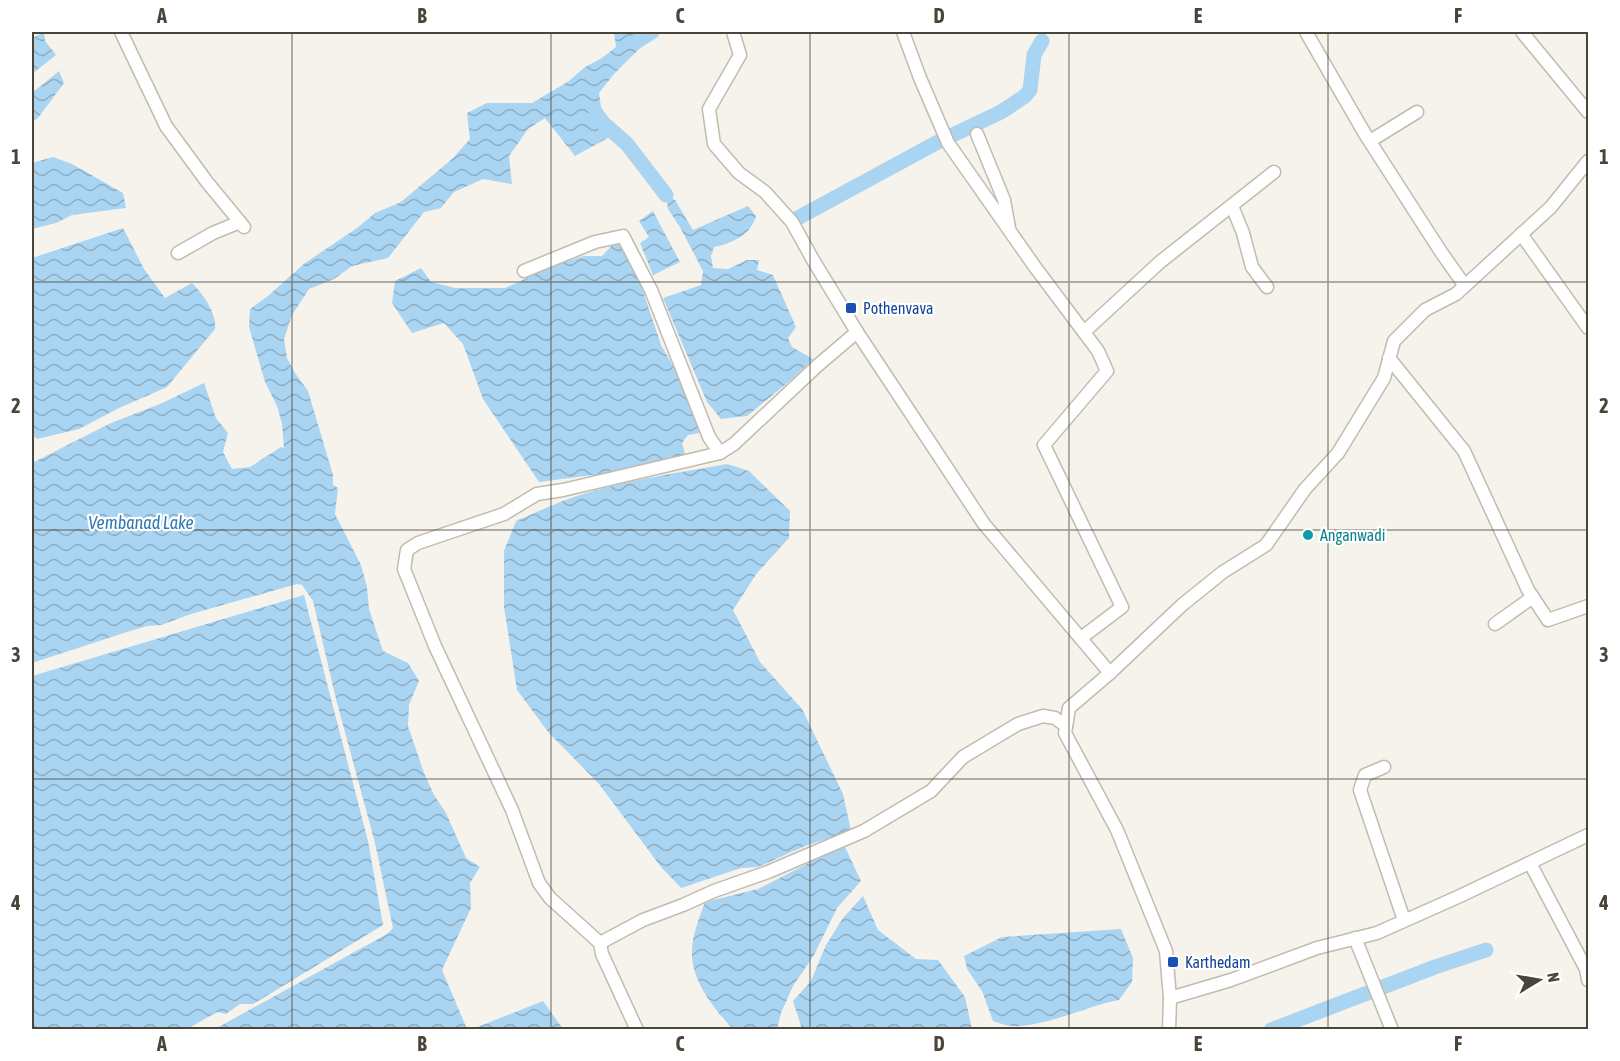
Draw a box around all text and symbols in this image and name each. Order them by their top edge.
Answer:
text: A [156,4,167,27]
text: B [417,4,427,27]
text: C [676,4,685,27]
text: D [933,4,945,27]
text: E [1194,4,1203,27]
text: F [1454,4,1462,27]
text: 1 [11,145,21,168]
text: 1 [1599,145,1609,168]
place label: Pothenvava [863,299,933,317]
marker: Pothenvava [844,301,858,315]
text: 2 [11,394,21,417]
text: 2 [1599,394,1609,417]
water label: Vembanad Lake [88,512,194,533]
place label: Anganwadi [1320,526,1385,545]
marker: Anganwadi [1301,528,1315,542]
text: 3 [11,643,21,666]
text: 3 [1599,643,1609,666]
text: 4 [10,891,21,914]
text: 4 [1598,891,1609,914]
north arrow [1509,950,1569,1010]
place label: Karthedam [1185,953,1251,971]
marker: Karthedam [1166,955,1180,969]
text: N [1544,971,1563,983]
text: A [156,1032,167,1055]
text: B [417,1032,427,1055]
text: C [676,1032,685,1055]
text: D [933,1032,945,1055]
text: E [1194,1032,1203,1055]
text: F [1454,1032,1462,1055]

